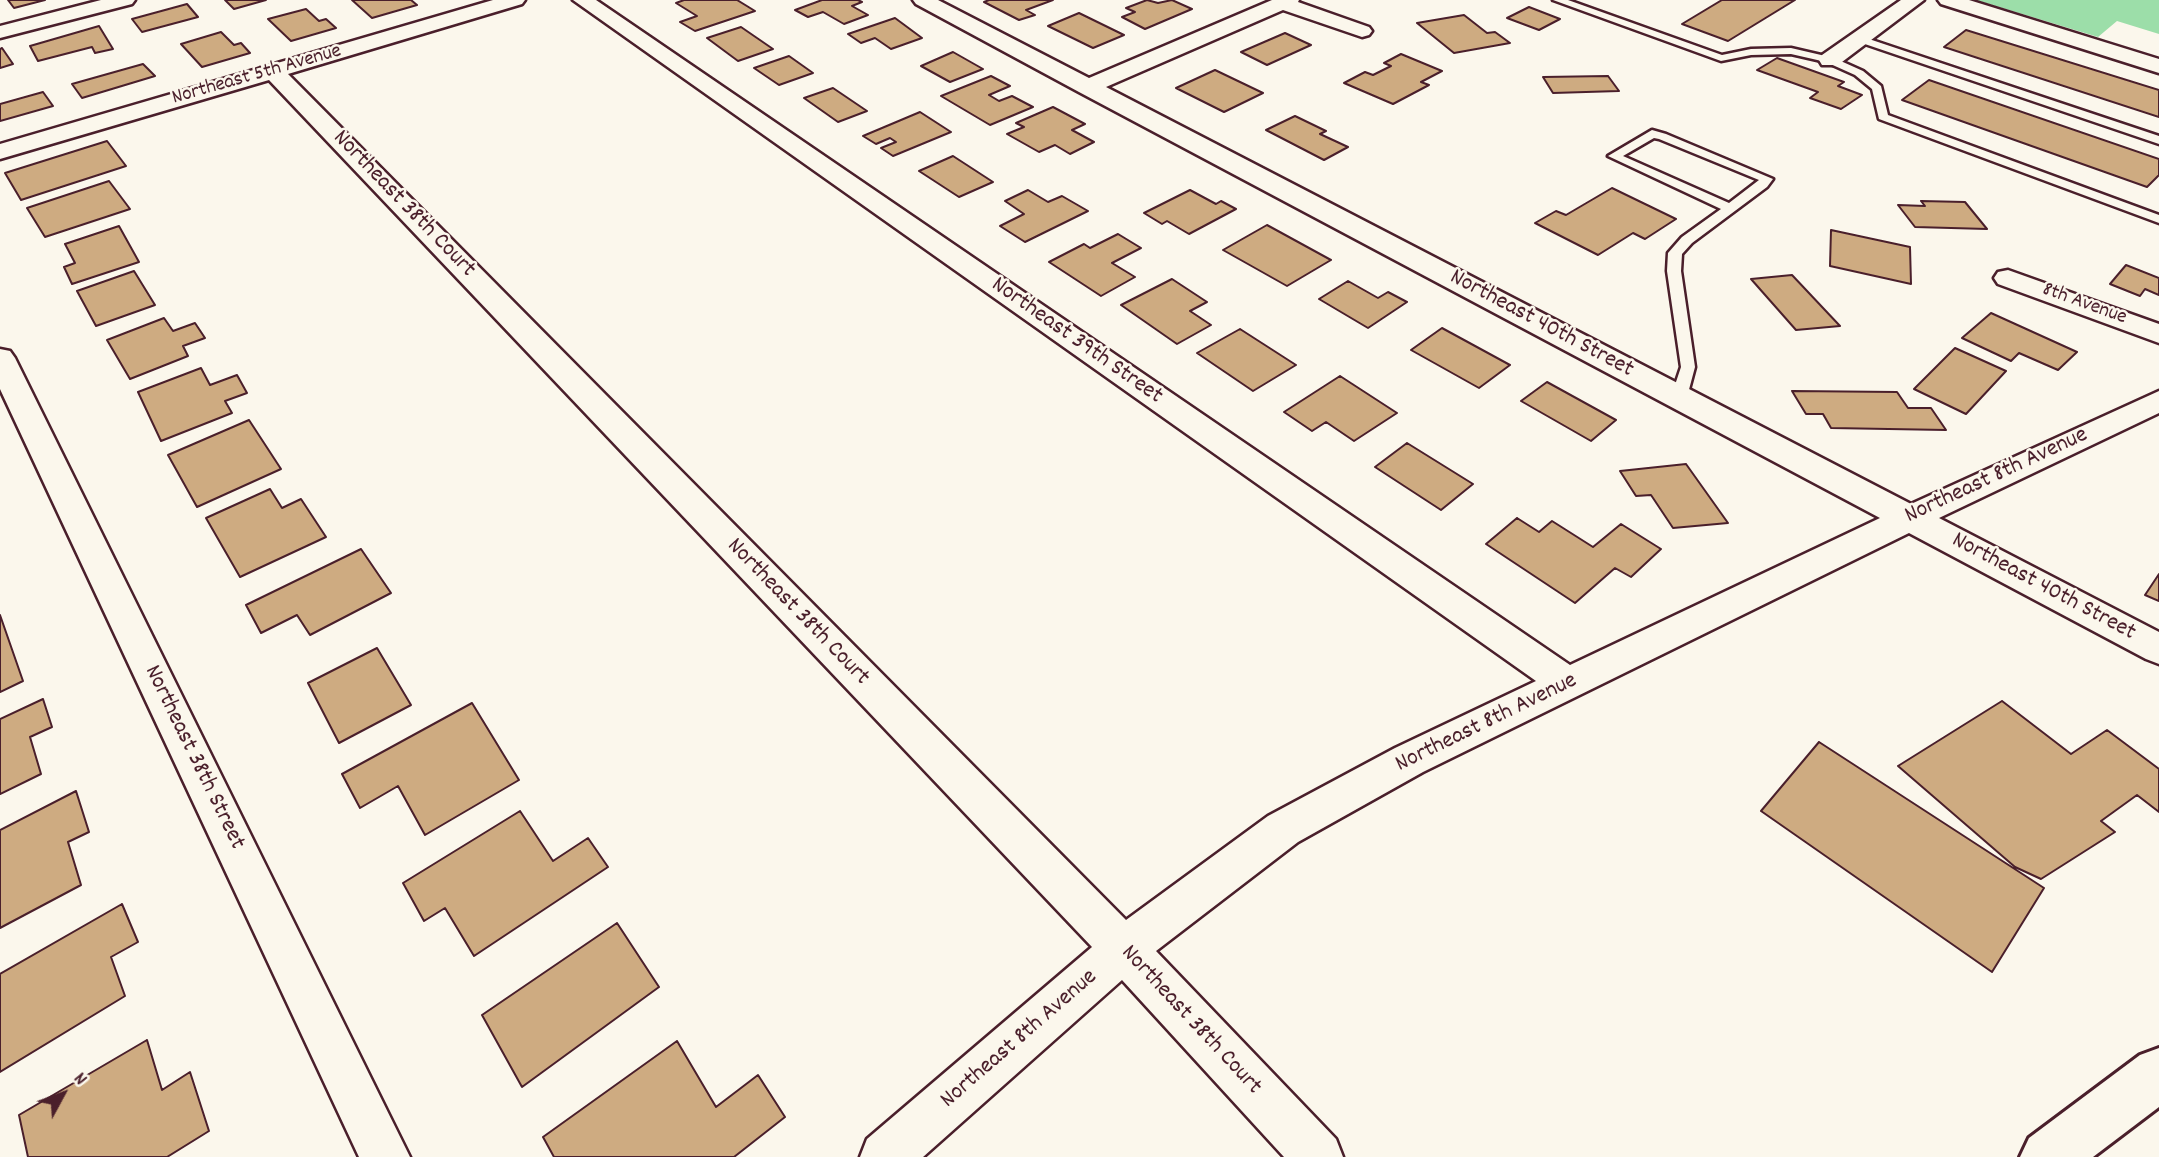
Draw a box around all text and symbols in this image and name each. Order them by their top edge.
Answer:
street label: Northeast 5th Avenue [170,40,344,112]
street label: Northeast 38th Court [325,125,481,285]
street label: Northeast 40th Street [1444,264,1638,386]
street label: Northeast 39th Street [985,272,1167,412]
street label: 8th Avenue [2038,278,2130,332]
street label: Northeast 8th Avenue [1901,422,2093,532]
street label: Northeast 40th Street [1946,527,2140,649]
street label: Northeast 38th Court [719,533,875,693]
street label: Northeast 38th Street [136,661,250,855]
street label: Northeast 8th Avenue [1392,668,1582,780]
street label: Northeast 38th Court [1113,940,1267,1102]
street label: Northeast 8th Avenue [936,964,1104,1116]
north arrow [28,1059,98,1129]
text: N [66,1067,92,1092]

